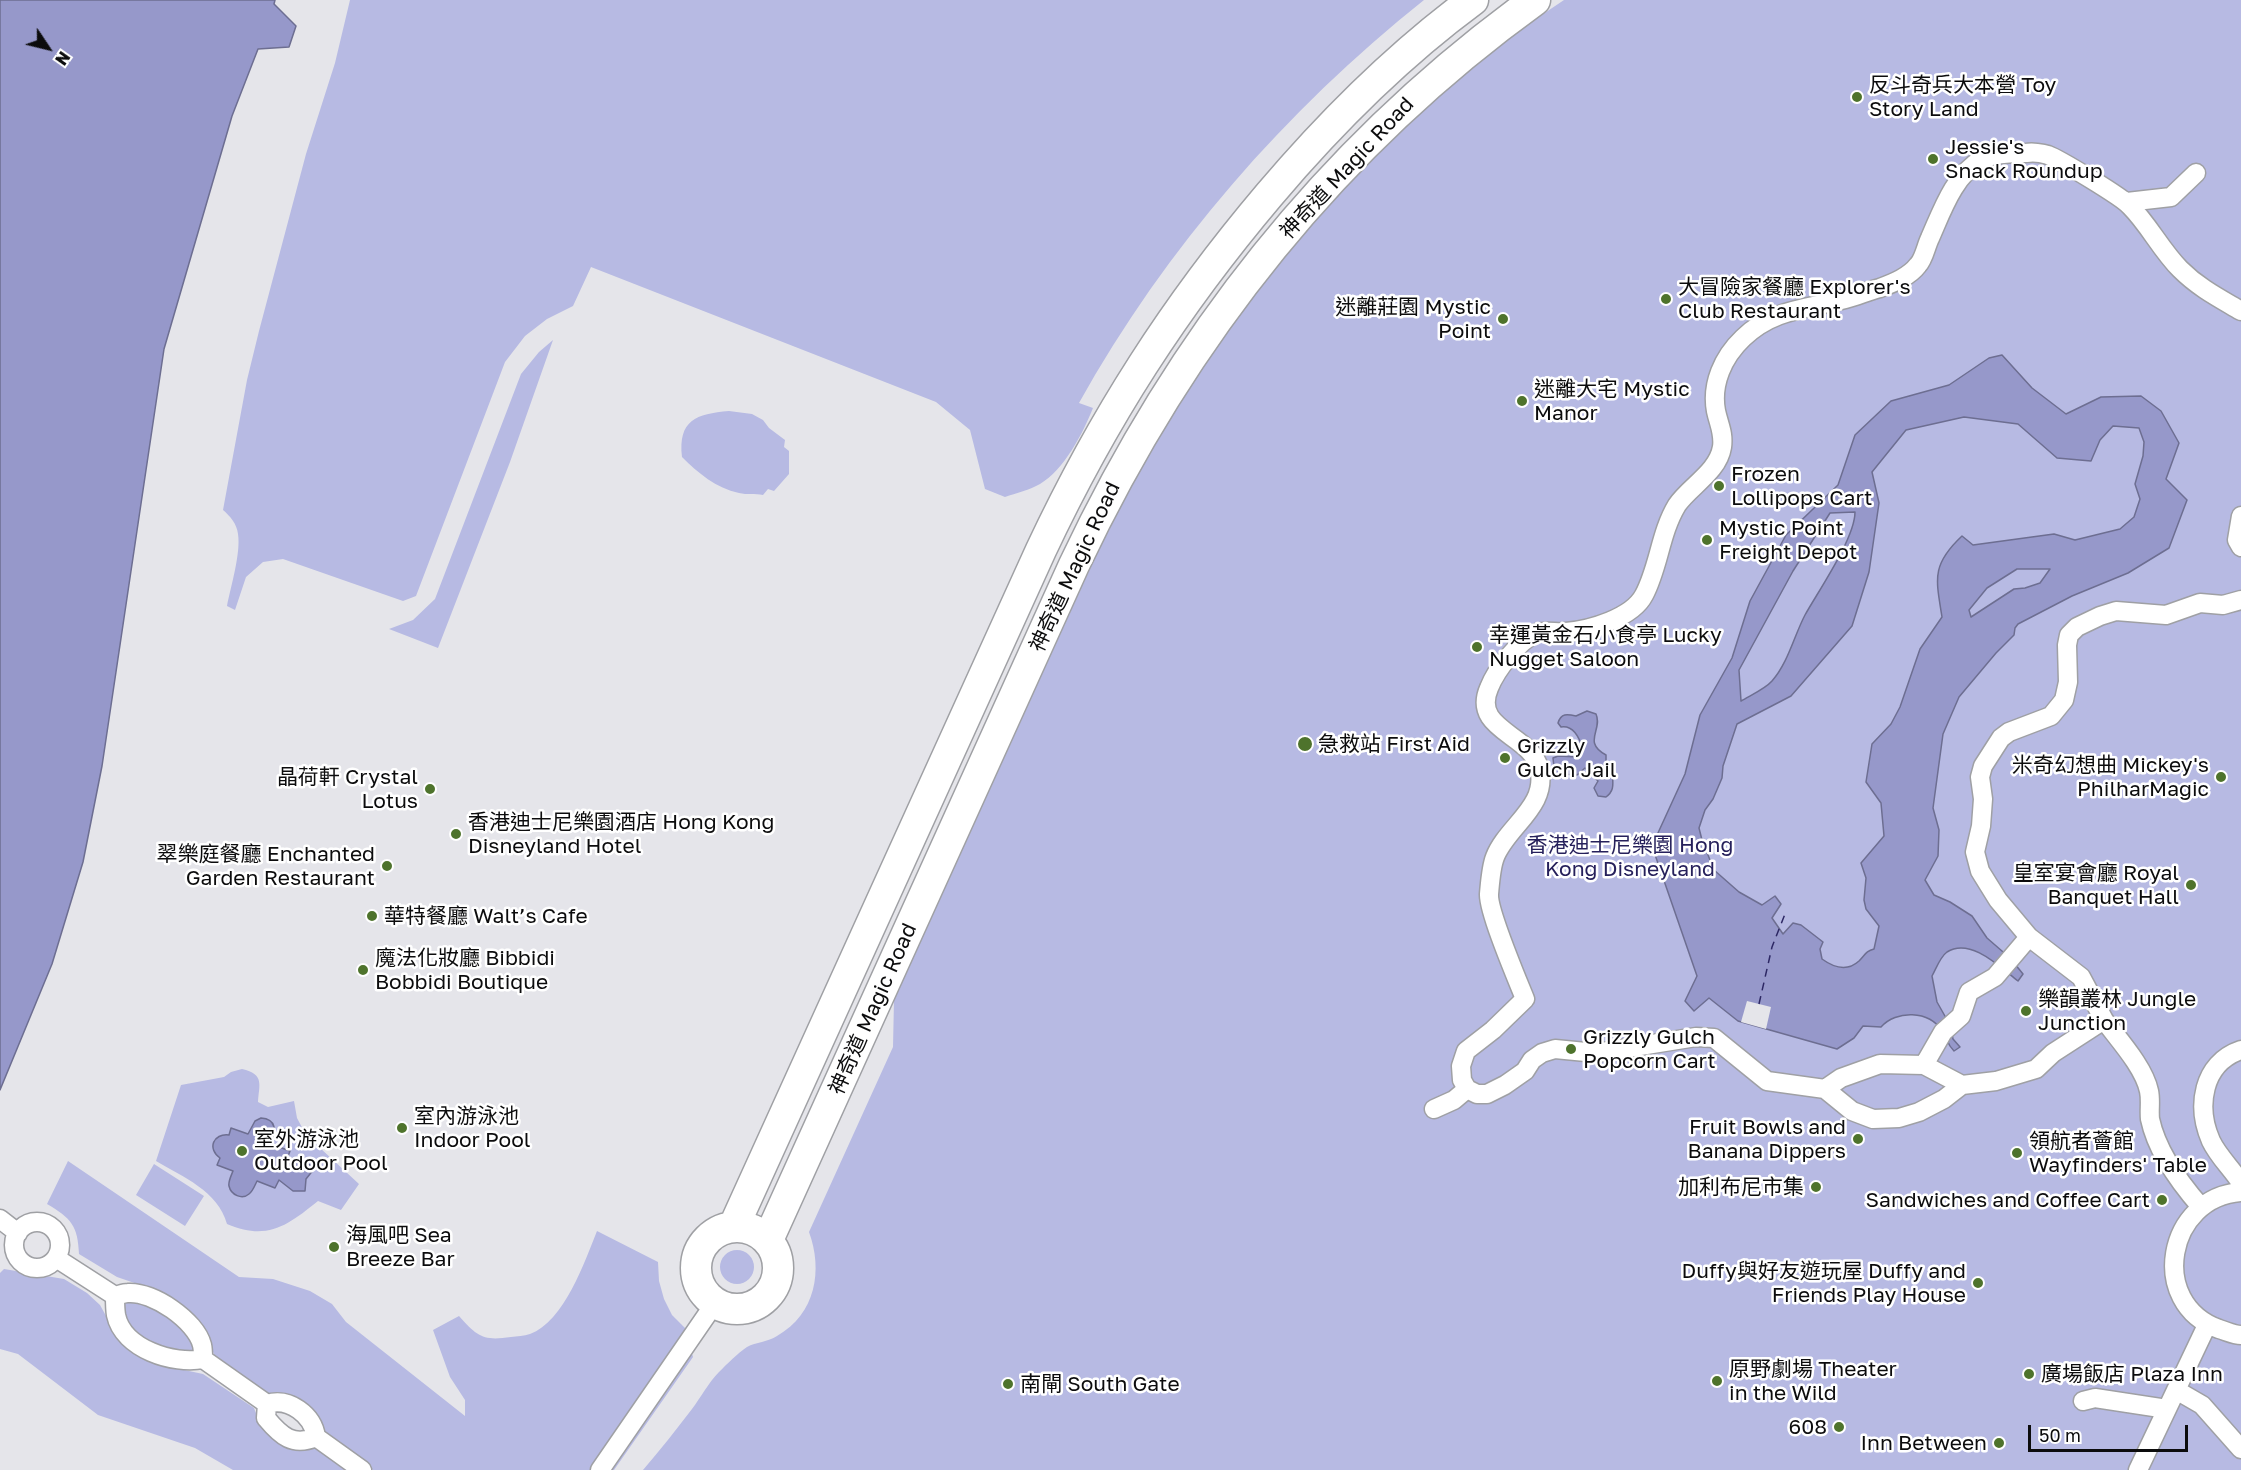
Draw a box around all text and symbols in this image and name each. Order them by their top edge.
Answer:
north arrow [18,18,78,78]
text: N [51,48,74,69]
place label: 反斗奇兵大本營 Toy Story Land [1869,72,2056,122]
marker: 反斗奇兵大本營 Toy Story Land [1850,90,1864,104]
street label: 神奇道 Magic Road [1275,92,1419,244]
place label: Jessie's Snack Roundup [1945,134,2103,184]
marker: Jessie's Snack Roundup [1926,152,1940,166]
place label: 大冒險家餐廳 Explorer's Club Restaurant [1678,274,1911,324]
marker: 大冒險家餐廳 Explorer's Club Restaurant [1659,292,1673,306]
place label: 迷離莊園 Mystic Point [1335,294,1491,344]
marker: 迷離莊園 Mystic Point [1496,312,1510,326]
place label: 迷離大宅 Mystic Manor [1534,376,1690,426]
marker: 迷離大宅 Mystic Manor [1515,394,1529,408]
place label: Frozen Lollipops Cart [1731,461,1872,511]
street label: 神奇道 Magic Road [1025,478,1125,656]
marker: Frozen Lollipops Cart [1712,479,1726,493]
place label: Mystic Point Freight Depot [1719,515,1857,565]
marker: Mystic Point Freight Depot [1700,533,1714,547]
place label: 幸運黃金石小食亭 Lucky Nugget Saloon [1489,622,1722,672]
marker: 幸運黃金石小食亭 Lucky Nugget Saloon [1470,640,1484,654]
place label: 急救站 First Aid [1318,731,1470,757]
place label: Grizzly Gulch Jail [1517,733,1616,783]
marker: 急救站 First Aid [1296,735,1314,753]
marker: Grizzly Gulch Jail [1498,751,1512,765]
place label: 米奇幻想曲 Mickey's PhilharMagic [2012,752,2209,802]
place label: 晶荷軒 Crystal Lotus [277,764,418,814]
marker: 米奇幻想曲 Mickey's PhilharMagic [2214,770,2228,784]
marker: 晶荷軒 Crystal Lotus [423,782,437,796]
place label: 香港迪士尼樂園酒店 Hong Kong Disneyland Hotel [468,809,774,859]
marker: 香港迪士尼樂園酒店 Hong Kong Disneyland Hotel [449,827,463,841]
park label: 香港迪士尼樂園 Hong Kong Disneyland [1527,832,1733,882]
place label: 翠樂庭餐廳 Enchanted Garden Restaurant [157,841,375,891]
marker: 翠樂庭餐廳 Enchanted Garden Restaurant [380,859,394,873]
place label: 皇室宴會廳 Royal Banquet Hall [2013,860,2179,910]
marker: 皇室宴會廳 Royal Banquet Hall [2184,878,2198,892]
place label: 華特餐廳 Walt’s Cafe [384,903,588,929]
marker: 華特餐廳 Walt’s Cafe [365,909,379,923]
street label: 神奇道 Magic Road [824,919,922,1099]
place label: 魔法化妝廳 Bibbidi Bobbidi Boutique [375,945,555,995]
marker: 魔法化妝廳 Bibbidi Bobbidi Boutique [356,963,370,977]
place label: 樂韻叢林 Jungle Junction [2038,986,2196,1036]
marker: 樂韻叢林 Jungle Junction [2019,1004,2033,1018]
place label: Grizzly Gulch Popcorn Cart [1583,1024,1716,1074]
marker: Grizzly Gulch Popcorn Cart [1564,1042,1578,1056]
place label: 室內游泳池 Indoor Pool [414,1103,531,1153]
place label: Fruit Bowls and Banana Dippers [1688,1114,1846,1164]
marker: 室內游泳池 Indoor Pool [395,1121,409,1135]
place label: 室外游泳池 Outdoor Pool [254,1126,388,1176]
place label: 領航者薈館 Wayfinders' Table [2029,1128,2207,1178]
marker: Fruit Bowls and Banana Dippers [1851,1132,1865,1146]
marker: 室外游泳池 Outdoor Pool [235,1144,249,1158]
marker: 領航者薈館 Wayfinders' Table [2010,1146,2024,1160]
place label: 加利布尼市集 [1678,1174,1804,1200]
marker: 加利布尼市集 [1809,1180,1823,1194]
place label: Sandwiches and Coffee Cart [1866,1187,2150,1213]
marker: Sandwiches and Coffee Cart [2155,1193,2169,1207]
place label: 海風吧 Sea Breeze Bar [346,1222,455,1272]
marker: 海風吧 Sea Breeze Bar [327,1240,341,1254]
place label: Duffy與好友遊玩屋 Duffy and Friends Play House [1682,1258,1966,1308]
marker: Duffy與好友遊玩屋 Duffy and Friends Play House [1971,1276,1985,1290]
place label: 原野劇場 Theater in the Wild [1729,1356,1897,1406]
place label: 廣場飯店 Plaza Inn [2041,1361,2223,1387]
marker: 廣場飯店 Plaza Inn [2022,1367,2036,1381]
place label: 南閘 South Gate [1020,1371,1180,1397]
marker: 原野劇場 Theater in the Wild [1710,1374,1724,1388]
marker: 南閘 South Gate [1001,1377,1015,1391]
scale bar [2031,1413,2192,1451]
place label: 608 [1788,1414,1827,1440]
marker: 608 [1832,1420,1846,1434]
text: 50 m [2039,1424,2081,1446]
place label: Inn Between [1860,1430,1987,1456]
marker: Inn Between [1992,1436,2006,1450]

